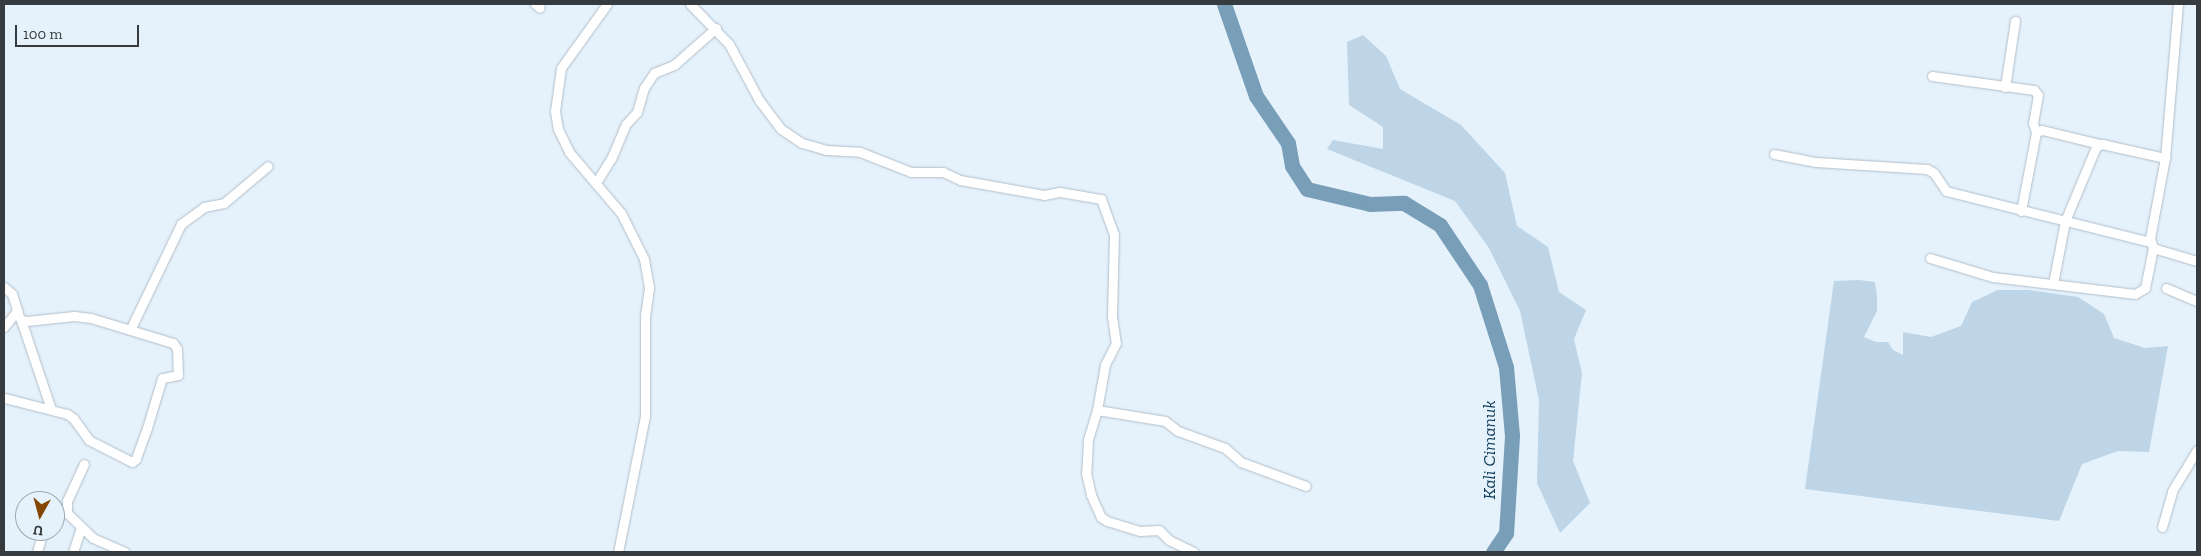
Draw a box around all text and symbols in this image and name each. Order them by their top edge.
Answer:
scale bar [18,15,141,47]
text: 100 m [23,25,62,43]
water label: Kali Cimanuk [1478,401,1500,499]
north arrow [15,491,65,541]
text: U [32,521,44,539]

